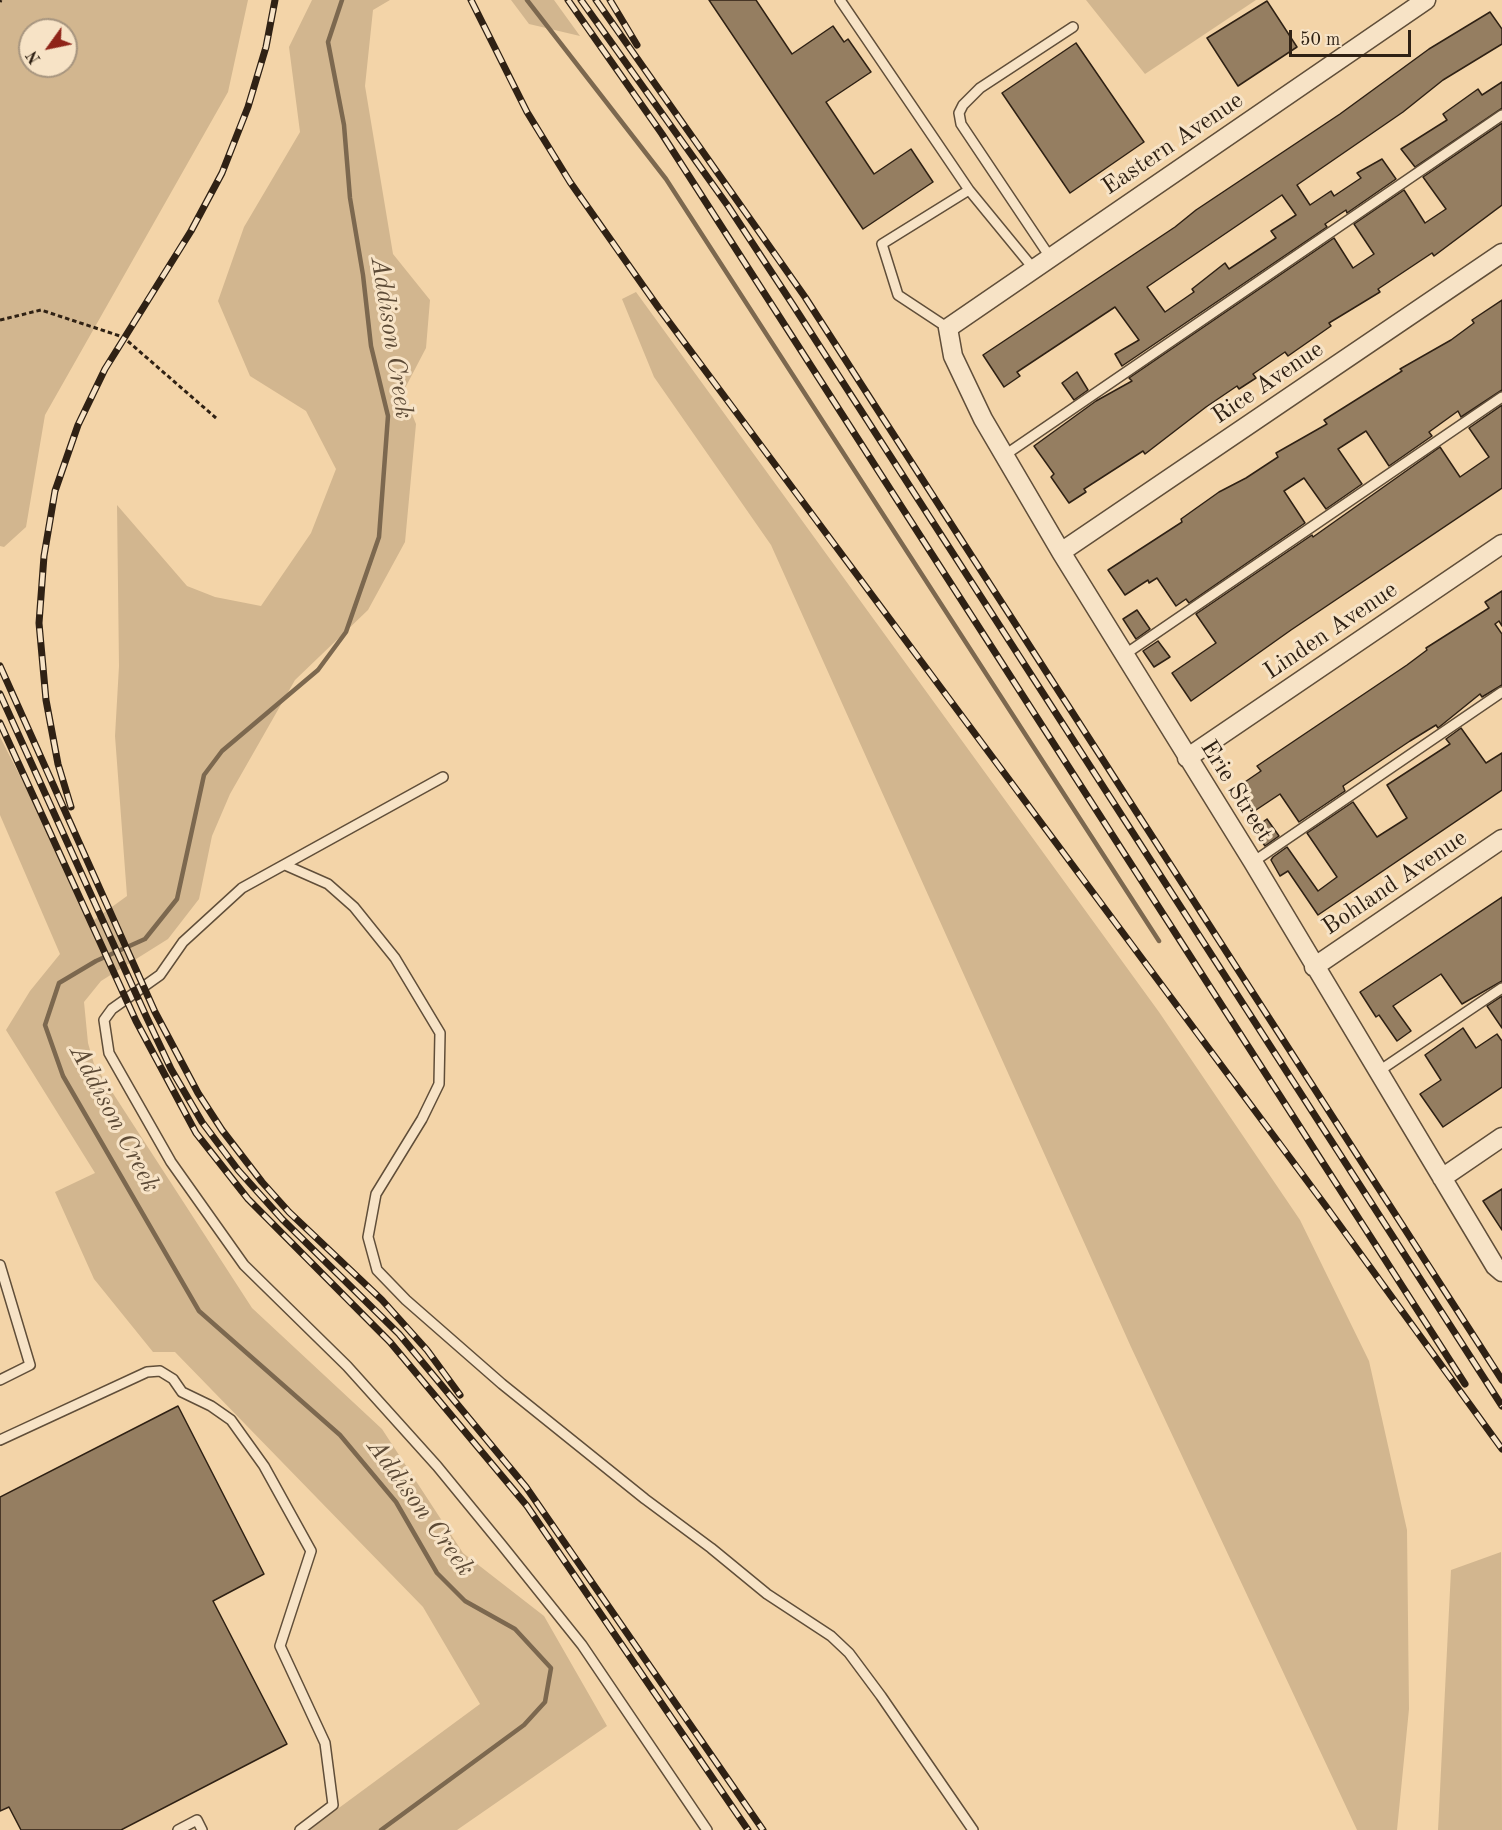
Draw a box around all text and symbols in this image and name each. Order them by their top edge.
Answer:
north arrow [18,18,78,78]
scale bar [1292,18,1414,56]
text: 50 m [1300,31,1340,49]
text: N [25,47,45,66]
street label: Eastern Avenue [1097,86,1249,202]
water label: Addison Creek [363,255,419,421]
street label: Rice Avenue [1207,335,1329,431]
street label: Linden Avenue [1259,576,1403,686]
street label: Erie Street [1194,735,1278,847]
street label: Bohland Avenue [1317,824,1473,942]
water label: Addison Creek [62,1040,166,1198]
water label: Addison Creek [359,1433,481,1583]

